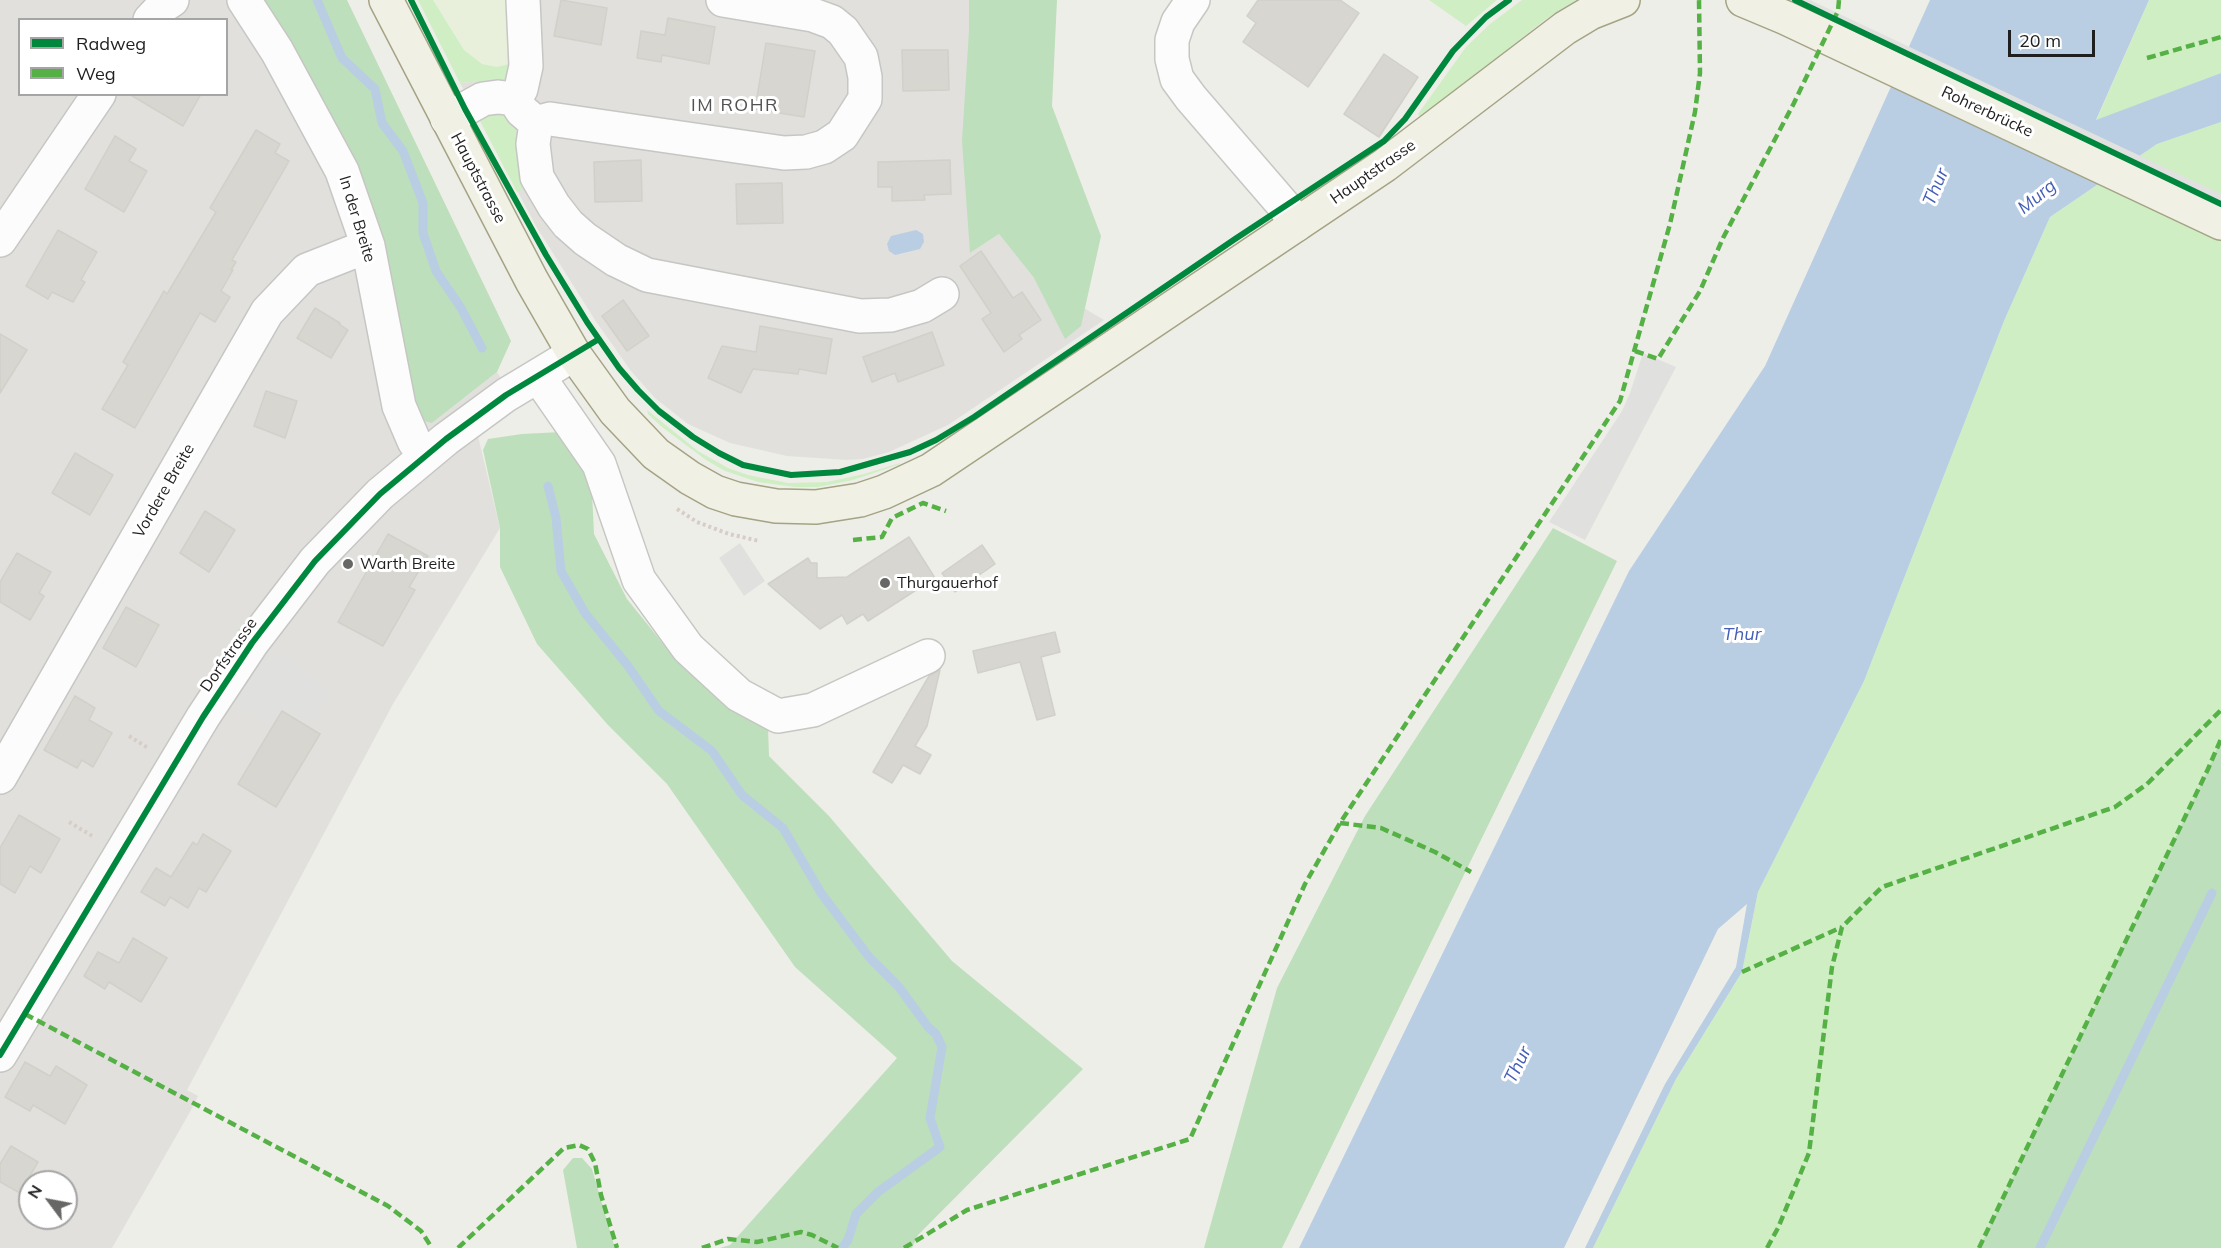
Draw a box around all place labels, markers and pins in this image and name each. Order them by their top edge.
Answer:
place label: Warth Breite [360,554,455,574]
marker: Warth Breite [341,557,355,571]
place label: Thurgauerhof [897,573,998,593]
marker: Thurgauerhof [878,576,892,590]

